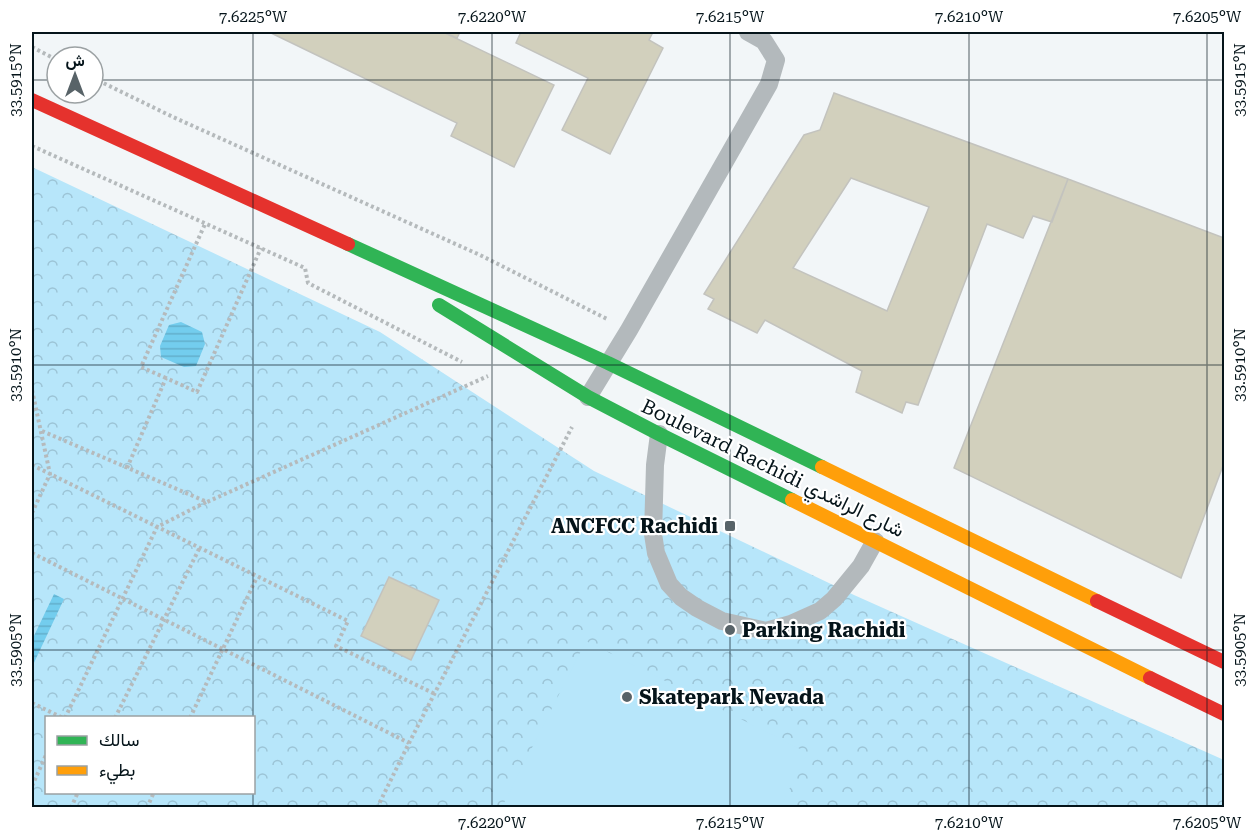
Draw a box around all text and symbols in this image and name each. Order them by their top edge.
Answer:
text: 7.6225°W [219,8,288,26]
text: 7.6220°W [458,8,527,26]
text: 7.6215°W [696,8,765,26]
text: 7.6210°W [935,8,1004,26]
text: 7.6205°W [1173,8,1242,26]
text: 33.5915°N [7,43,25,117]
text: 33.5915°N [1231,43,1249,117]
north arrow [45,45,105,105]
text: ش [65,51,85,70]
text: 33.5910°N [7,328,25,402]
text: 33.5910°N [1231,328,1249,402]
street label: Boulevard Rachidi شارع الراشدي [635,394,908,547]
place label: ANCFCC Rachidi [551,514,718,538]
marker: ANCFCC Rachidi [723,519,737,533]
text: 33.5905°N [7,613,25,687]
text: 33.5905°N [1231,613,1249,687]
place label: Parking Rachidi [742,618,906,642]
marker: Parking Rachidi [723,623,737,637]
place label: Skatepark Nevada [639,685,824,709]
marker: Skatepark Nevada [620,690,634,704]
legend [45,716,255,794]
text: سالك [99,729,139,750]
text: بطيء [99,759,135,785]
text: 7.6220°W [458,814,527,832]
text: 7.6215°W [696,814,765,832]
text: 7.6210°W [935,814,1004,832]
text: 7.6205°W [1173,814,1242,832]

